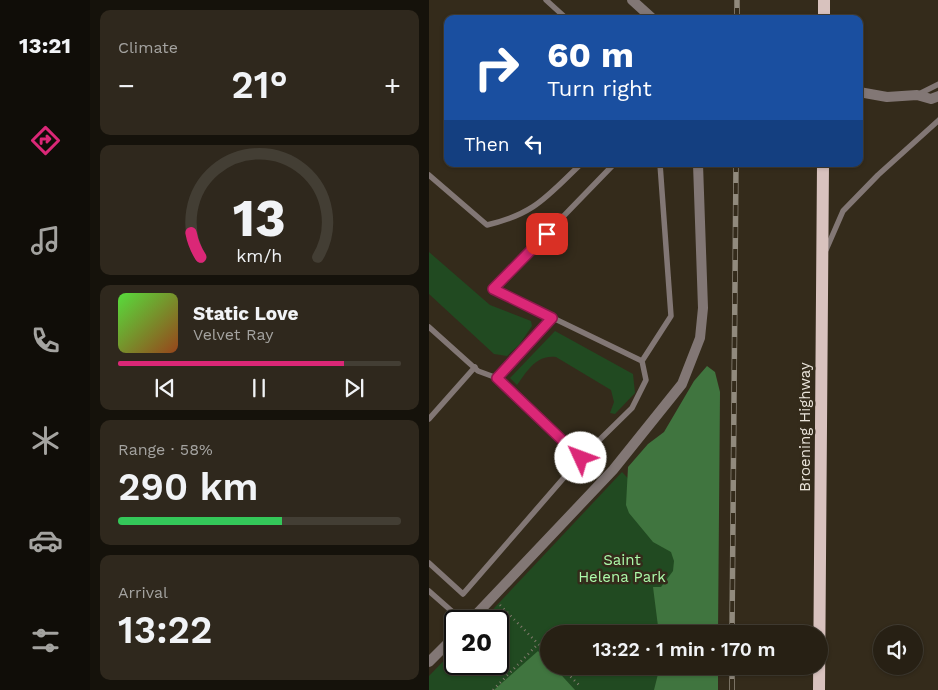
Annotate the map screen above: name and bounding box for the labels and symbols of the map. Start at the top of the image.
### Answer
pin [526,213,568,255]
street label: Broening Highway [796,362,814,492]
position arrow [554,431,606,483]
park label: Saint Helena Park [578,551,666,586]
speed limit sign: 20 [444,610,509,675]

